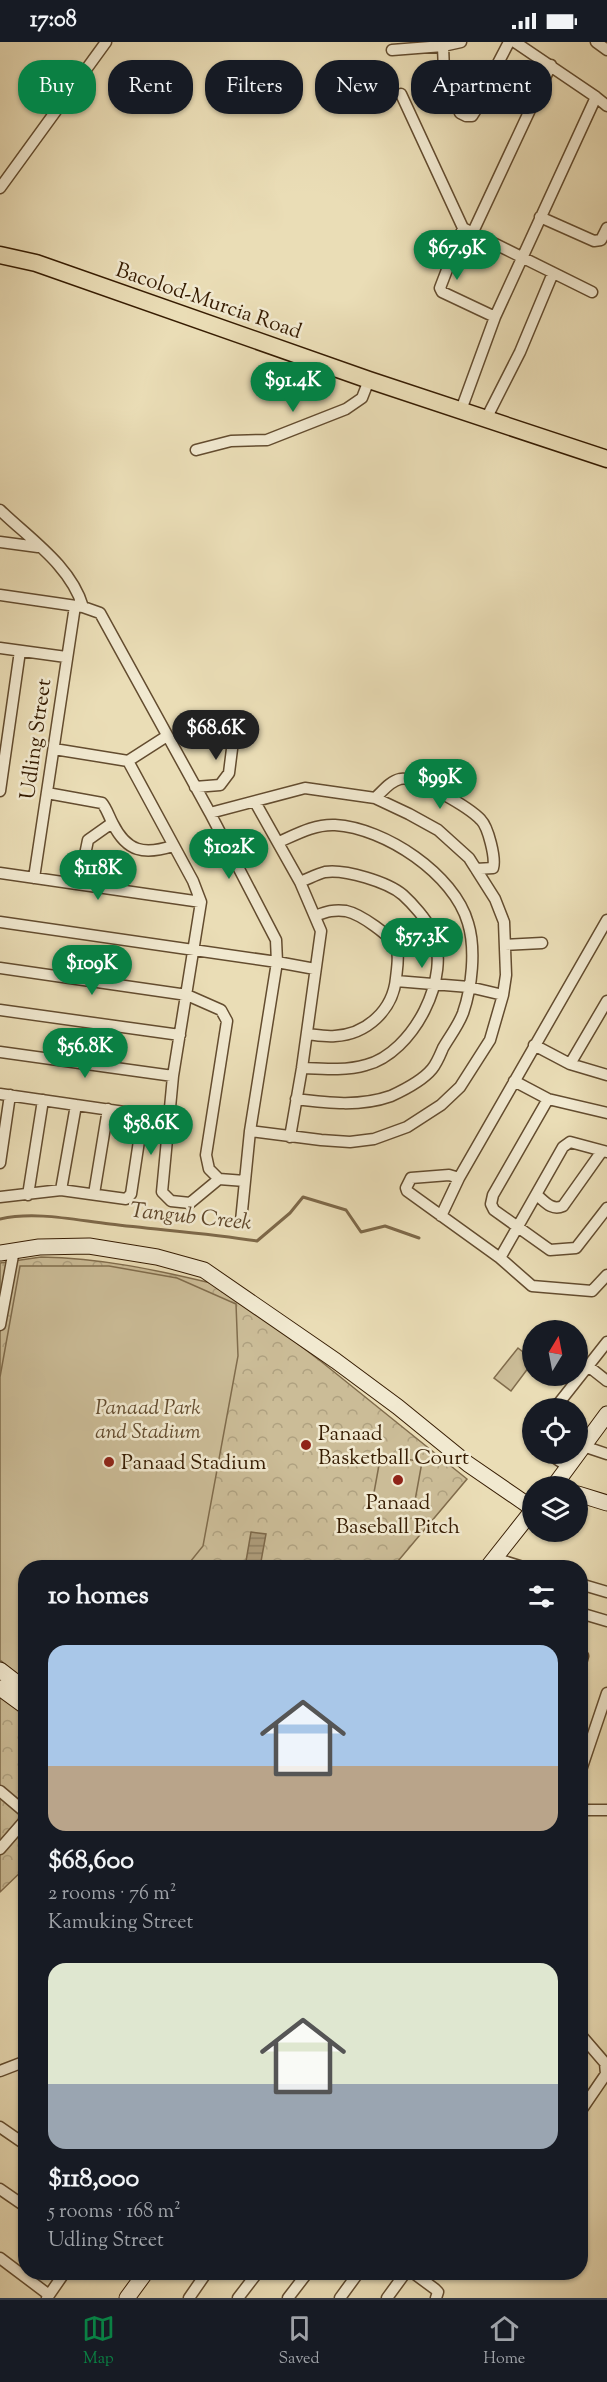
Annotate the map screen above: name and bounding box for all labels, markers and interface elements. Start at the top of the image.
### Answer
text: 17:08 [30,5,77,37]
chip: Buy [18,60,96,114]
chip: Rent [108,60,193,114]
chip: Filters [205,60,303,114]
chip: New [315,60,399,114]
chip: Apartment [411,60,552,114]
pin: $67.9K [408,230,506,281]
text: $67.9K [428,235,486,264]
street label: Bacolod-Murcia Road [111,256,305,348]
pin: $91.4K [244,362,342,413]
text: $91.4K [265,367,321,396]
street label: Udling Street [14,677,60,802]
pin: $68.6K [167,710,265,761]
text: $68.6K [186,715,246,744]
pin: $99K [404,759,476,810]
text: $99K [418,764,462,793]
pin: $102K [187,829,271,880]
text: $102K [203,834,255,863]
pin: $118K [56,850,140,901]
text: $118K [74,855,122,884]
pin: $57.3K [373,918,471,969]
text: $57.3K [395,923,449,952]
pin: $109K [50,945,134,996]
text: $109K [66,950,118,979]
pin: $56.8K [36,1028,134,1079]
text: $56.8K [57,1033,113,1062]
pin: $58.6K [102,1105,200,1156]
text: $58.6K [123,1110,179,1139]
water label: Tangub Creek [128,1196,253,1240]
north arrow [522,1320,588,1386]
map controls [522,1320,588,1542]
park label: Panaad Park and Stadium [95,1394,201,1448]
button: locate [522,1398,588,1464]
place label: Panaad Basketball Court [318,1420,469,1474]
marker: Panaad Basketball Court [299,1438,313,1452]
place label: Panaad Stadium [121,1449,266,1479]
marker: Panaad Stadium [102,1455,116,1469]
marker: Panaad Baseball Pitch [391,1473,405,1487]
button: layers [522,1476,588,1542]
place label: Panaad Baseball Pitch [336,1489,460,1543]
text: 10 homes [48,1578,149,1615]
icon: filters [525,1580,558,1613]
icon: home [249,1684,357,1792]
text: $68,600 [48,1843,134,1880]
text: 2 rooms · 76 m² [48,1880,176,1909]
text: Kamuking Street [48,1909,193,1938]
icon: home [249,2002,357,2110]
text: $118,000 [48,2161,139,2198]
text: 5 rooms · 168 m² [48,2198,181,2227]
text: Udling Street [48,2227,164,2256]
tab: Map [82,2312,115,2371]
tab: Saved [278,2312,320,2371]
tab: Home [483,2312,525,2371]

